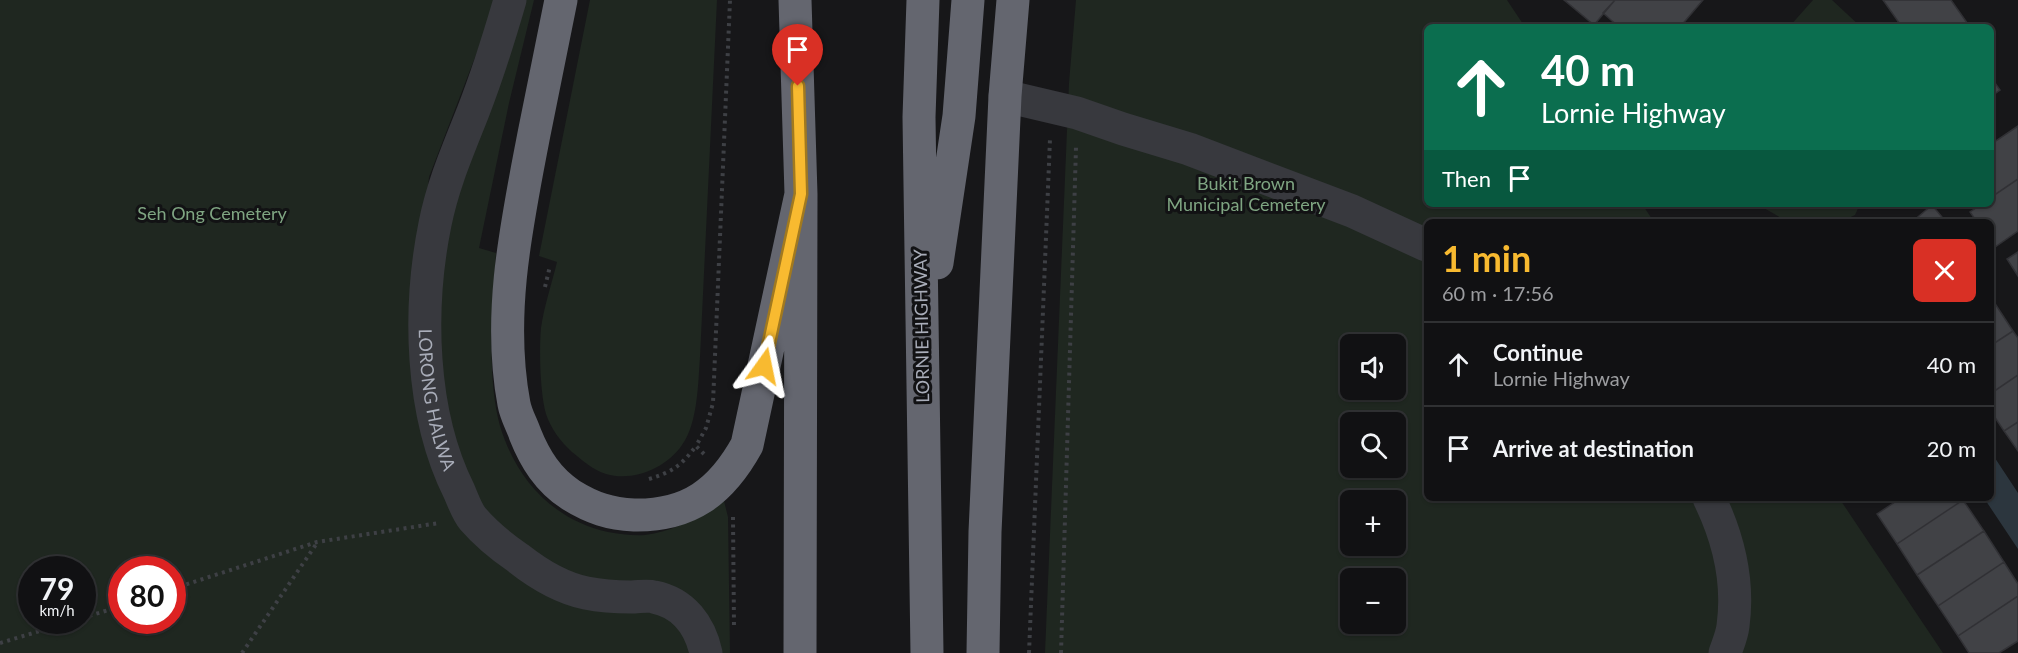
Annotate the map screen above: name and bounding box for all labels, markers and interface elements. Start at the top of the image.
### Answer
pin [772,24,823,86]
icon: arrive [781,33,814,66]
text: 40 m [1541,45,1635,95]
icon: ahead [1442,48,1520,126]
text: Lornie Highway [1541,96,1726,129]
icon: arrive [1503,162,1536,195]
text: Then [1442,165,1491,192]
park label: Bukit Brown Municipal Cemetery [1166,172,1326,215]
park label: Seh Ong Cemetery [137,202,287,224]
text: 1 min [1442,236,1531,280]
button: close [1913,239,1976,302]
street label: LORNIE HIGHWAY [909,248,933,403]
text: 60 m · 17:56 [1442,281,1554,305]
street label: LORONG HALWA [415,329,461,474]
position arrow [732,334,796,398]
map controls [1340,334,1406,634]
button: sound [1340,334,1406,400]
text: Continue [1493,339,1583,366]
icon: ahead [1442,348,1475,381]
text: 40 m [1927,351,1976,378]
text: Lornie Highway [1493,366,1630,390]
button: search [1340,412,1406,478]
icon: arrive [1442,432,1475,465]
text: Arrive at destination [1493,435,1694,462]
text: 20 m [1927,435,1976,462]
button: + [1340,490,1406,556]
speed limit sign: 80 [108,556,186,634]
button: − [1340,568,1406,634]
text: 79 [40,570,74,606]
text: km/h [39,601,75,619]

